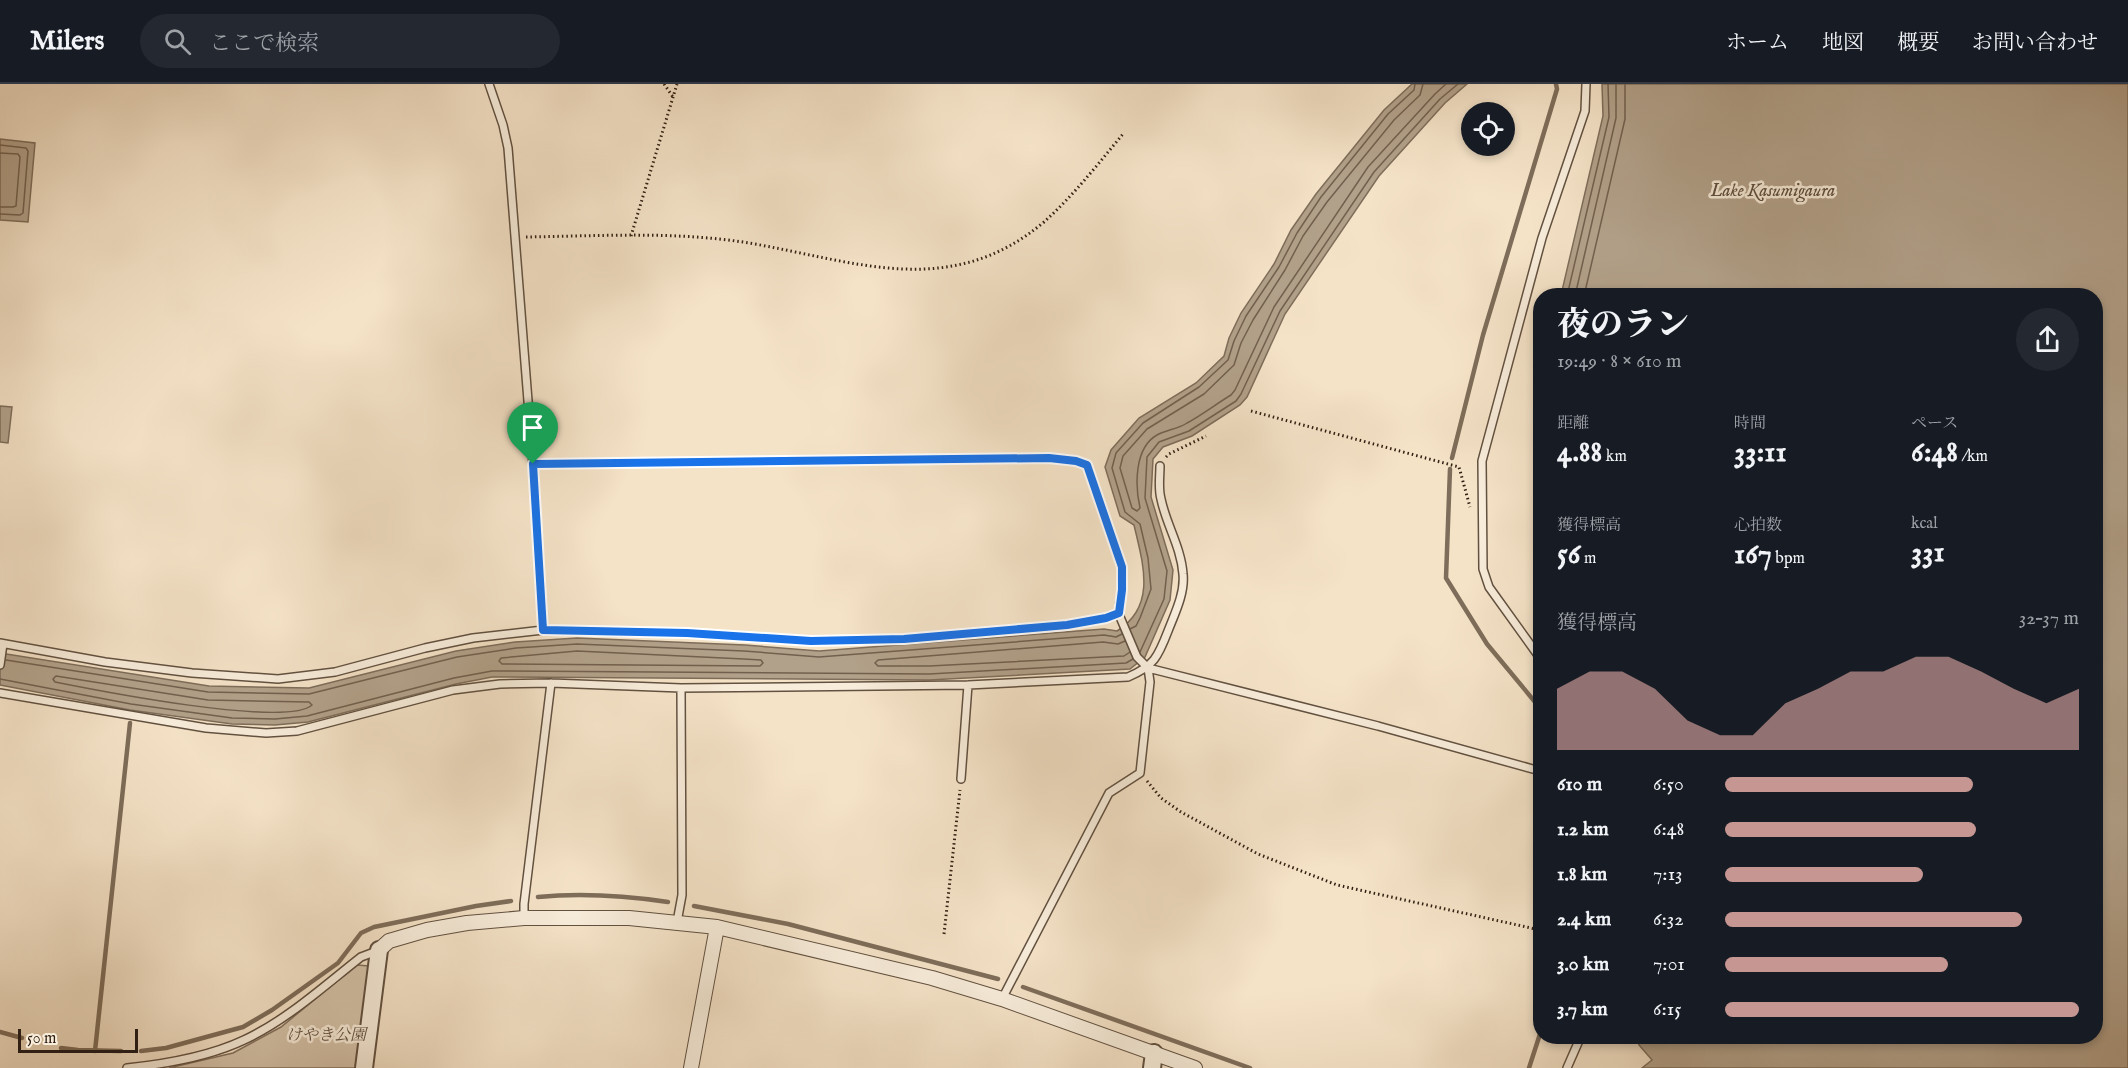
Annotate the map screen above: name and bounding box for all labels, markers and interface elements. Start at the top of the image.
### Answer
search box [140,14,560,68]
text: Milers [30,24,104,59]
icon: search [161,25,194,58]
text: ここで検索 [209,30,319,58]
text: ホーム [1726,30,1789,57]
text: 地図 [1822,30,1864,57]
text: 概要 [1897,30,1939,57]
text: お問い合わせ [1972,30,2098,57]
map controls [1461,102,1515,156]
button: locate [1461,102,1515,156]
water label: Lake Kasumigaura [1710,180,1835,203]
text: 夜のラン [1557,305,1689,347]
button: share [2016,308,2079,371]
text: 19:49 · 8 × 610 m [1557,349,1682,374]
pin [507,402,558,464]
icon: arrive [516,411,549,444]
text: 距離 [1557,414,1589,434]
text: 時間 [1734,414,1766,434]
text: ペース [1911,414,1958,434]
text: 4.88 [1557,434,1602,472]
text: 33:11 [1734,434,1787,472]
text: 6:48 [1911,434,1958,472]
text: km [1602,447,1627,467]
text: /km [1958,447,1988,467]
text: kcal [1911,514,1938,534]
text: 獲得標高 [1557,516,1621,536]
text: 心拍数 [1734,516,1782,536]
text: 331 [1911,534,1945,572]
text: 56 [1557,536,1580,574]
text: 167 [1734,536,1772,574]
text: m [1580,549,1596,569]
text: bpm [1772,549,1805,569]
text: 32–37 m [2019,606,2079,631]
text: 獲得標高 [1557,611,1637,636]
text: 610 m [1557,772,1602,797]
text: 6:50 [1653,772,1684,797]
text: 1.2 km [1557,817,1609,842]
text: 6:48 [1653,817,1684,842]
text: 1.8 km [1557,862,1607,887]
text: 7:13 [1653,862,1683,887]
text: 2.4 km [1557,907,1611,932]
text: 6:32 [1653,907,1684,932]
text: 3.0 km [1557,952,1609,977]
text: 7:01 [1653,952,1685,977]
text: 3.7 km [1557,997,1608,1022]
text: 6:15 [1653,997,1681,1022]
scale bar [18,1026,138,1054]
park label: けやき公園 [286,1026,369,1046]
text: 50 m [27,1029,56,1049]

